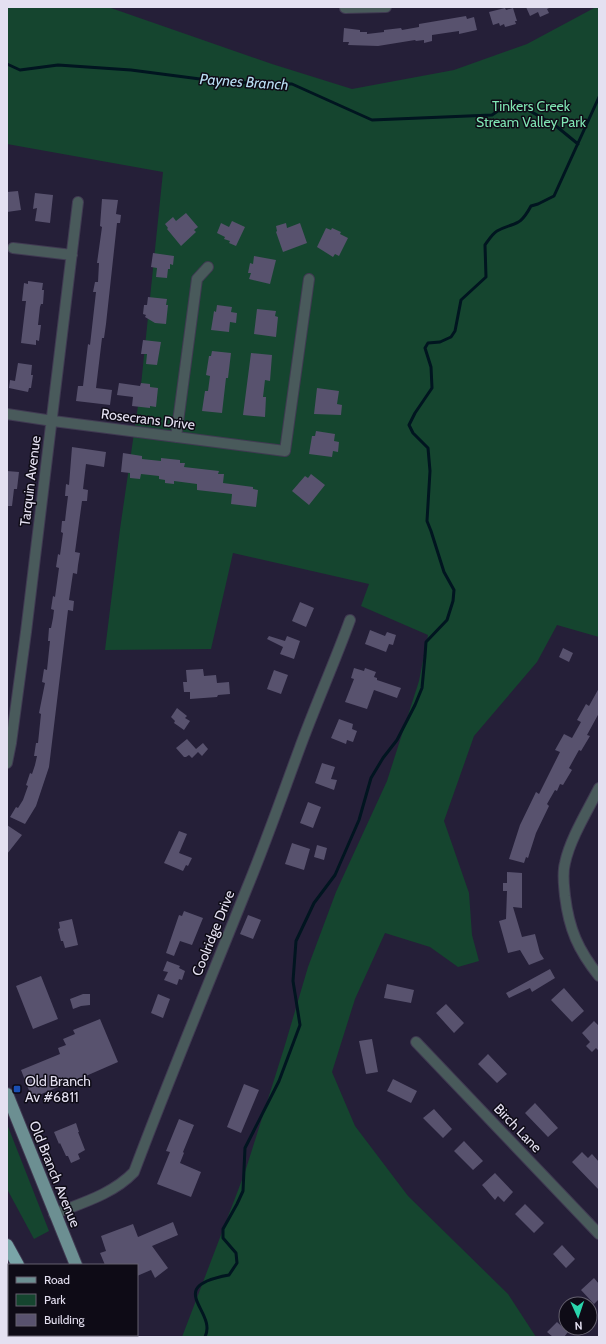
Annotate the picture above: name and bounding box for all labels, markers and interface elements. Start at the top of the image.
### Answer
water label: Paynes Branch [199,70,289,94]
park label: Tinkers Creek Stream Valley Park [476,97,587,131]
street label: Rosecrans Drive [100,404,196,434]
street label: Tarquin Avenue [16,435,44,527]
street label: Coolridge Drive [188,887,238,979]
place label: Old Branch Av #6811 [25,1072,91,1106]
marker: Old Branch Av #6811 [12,1084,22,1094]
street label: Birch Lane [490,1100,546,1156]
street label: Old Branch Avenue [25,1118,85,1230]
legend [8,1264,138,1336]
text: Road [44,1272,70,1287]
text: Park [44,1292,66,1307]
north arrow [558,1296,598,1336]
text: Building [44,1312,86,1327]
text: N [574,1319,583,1333]

